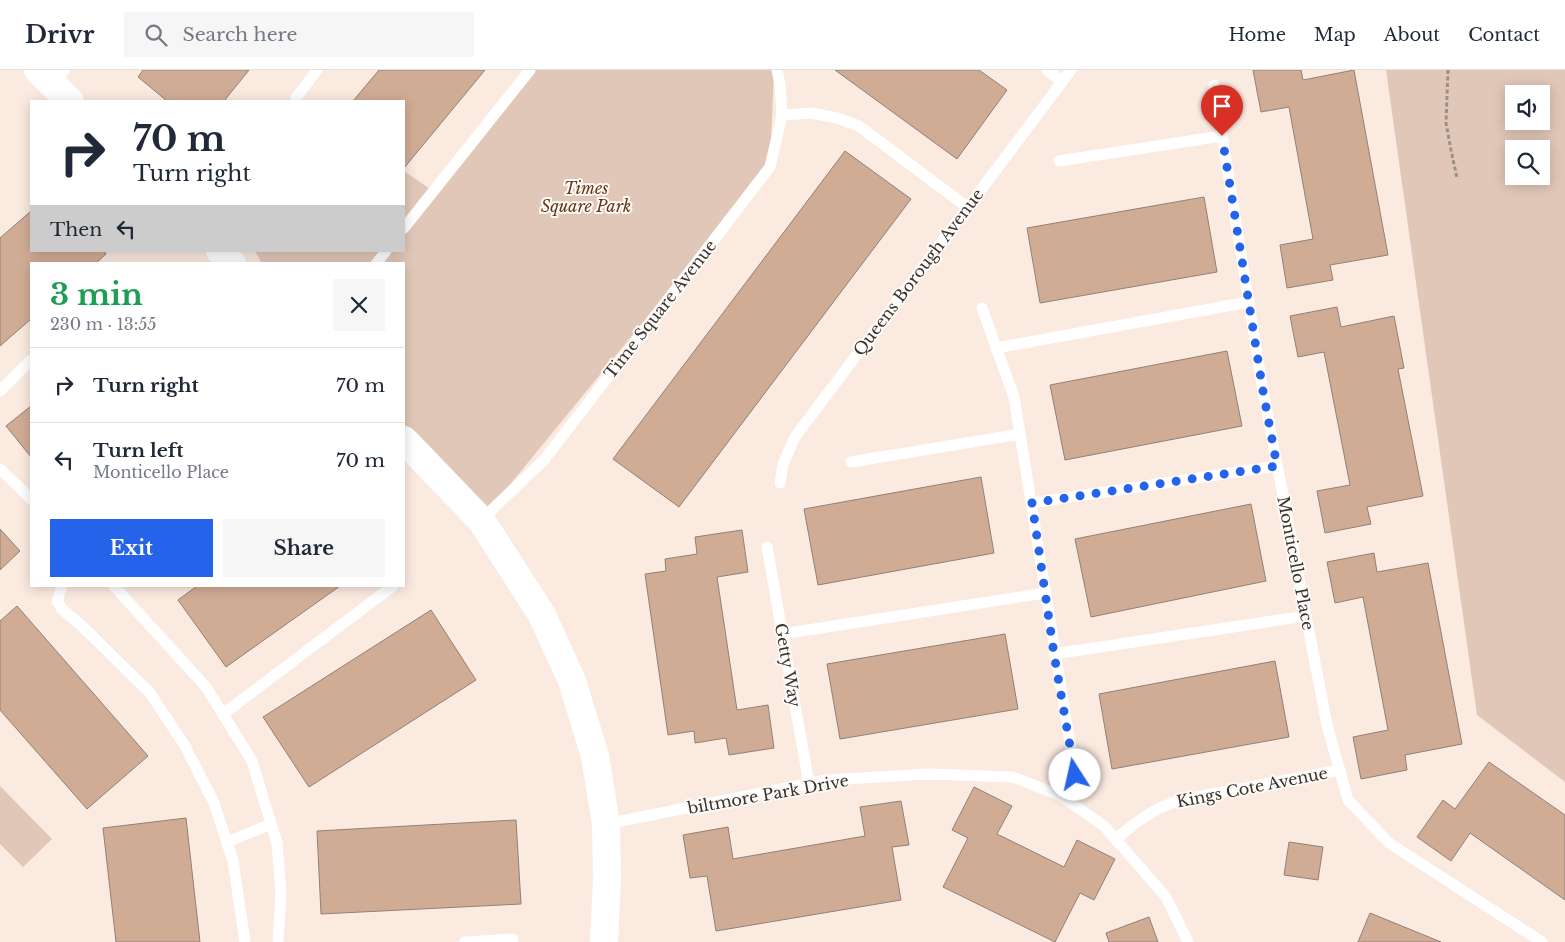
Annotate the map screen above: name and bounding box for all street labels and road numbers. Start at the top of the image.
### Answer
street label: Queens Borough Avenue [849,185,987,359]
street label: Time Square Avenue [600,236,720,382]
street label: Monticello Place [1273,494,1319,632]
street label: Getty Way [771,621,805,709]
street label: Kings Cote Avenue [1175,763,1329,811]
street label: biltmore Park Drive [685,770,850,818]

